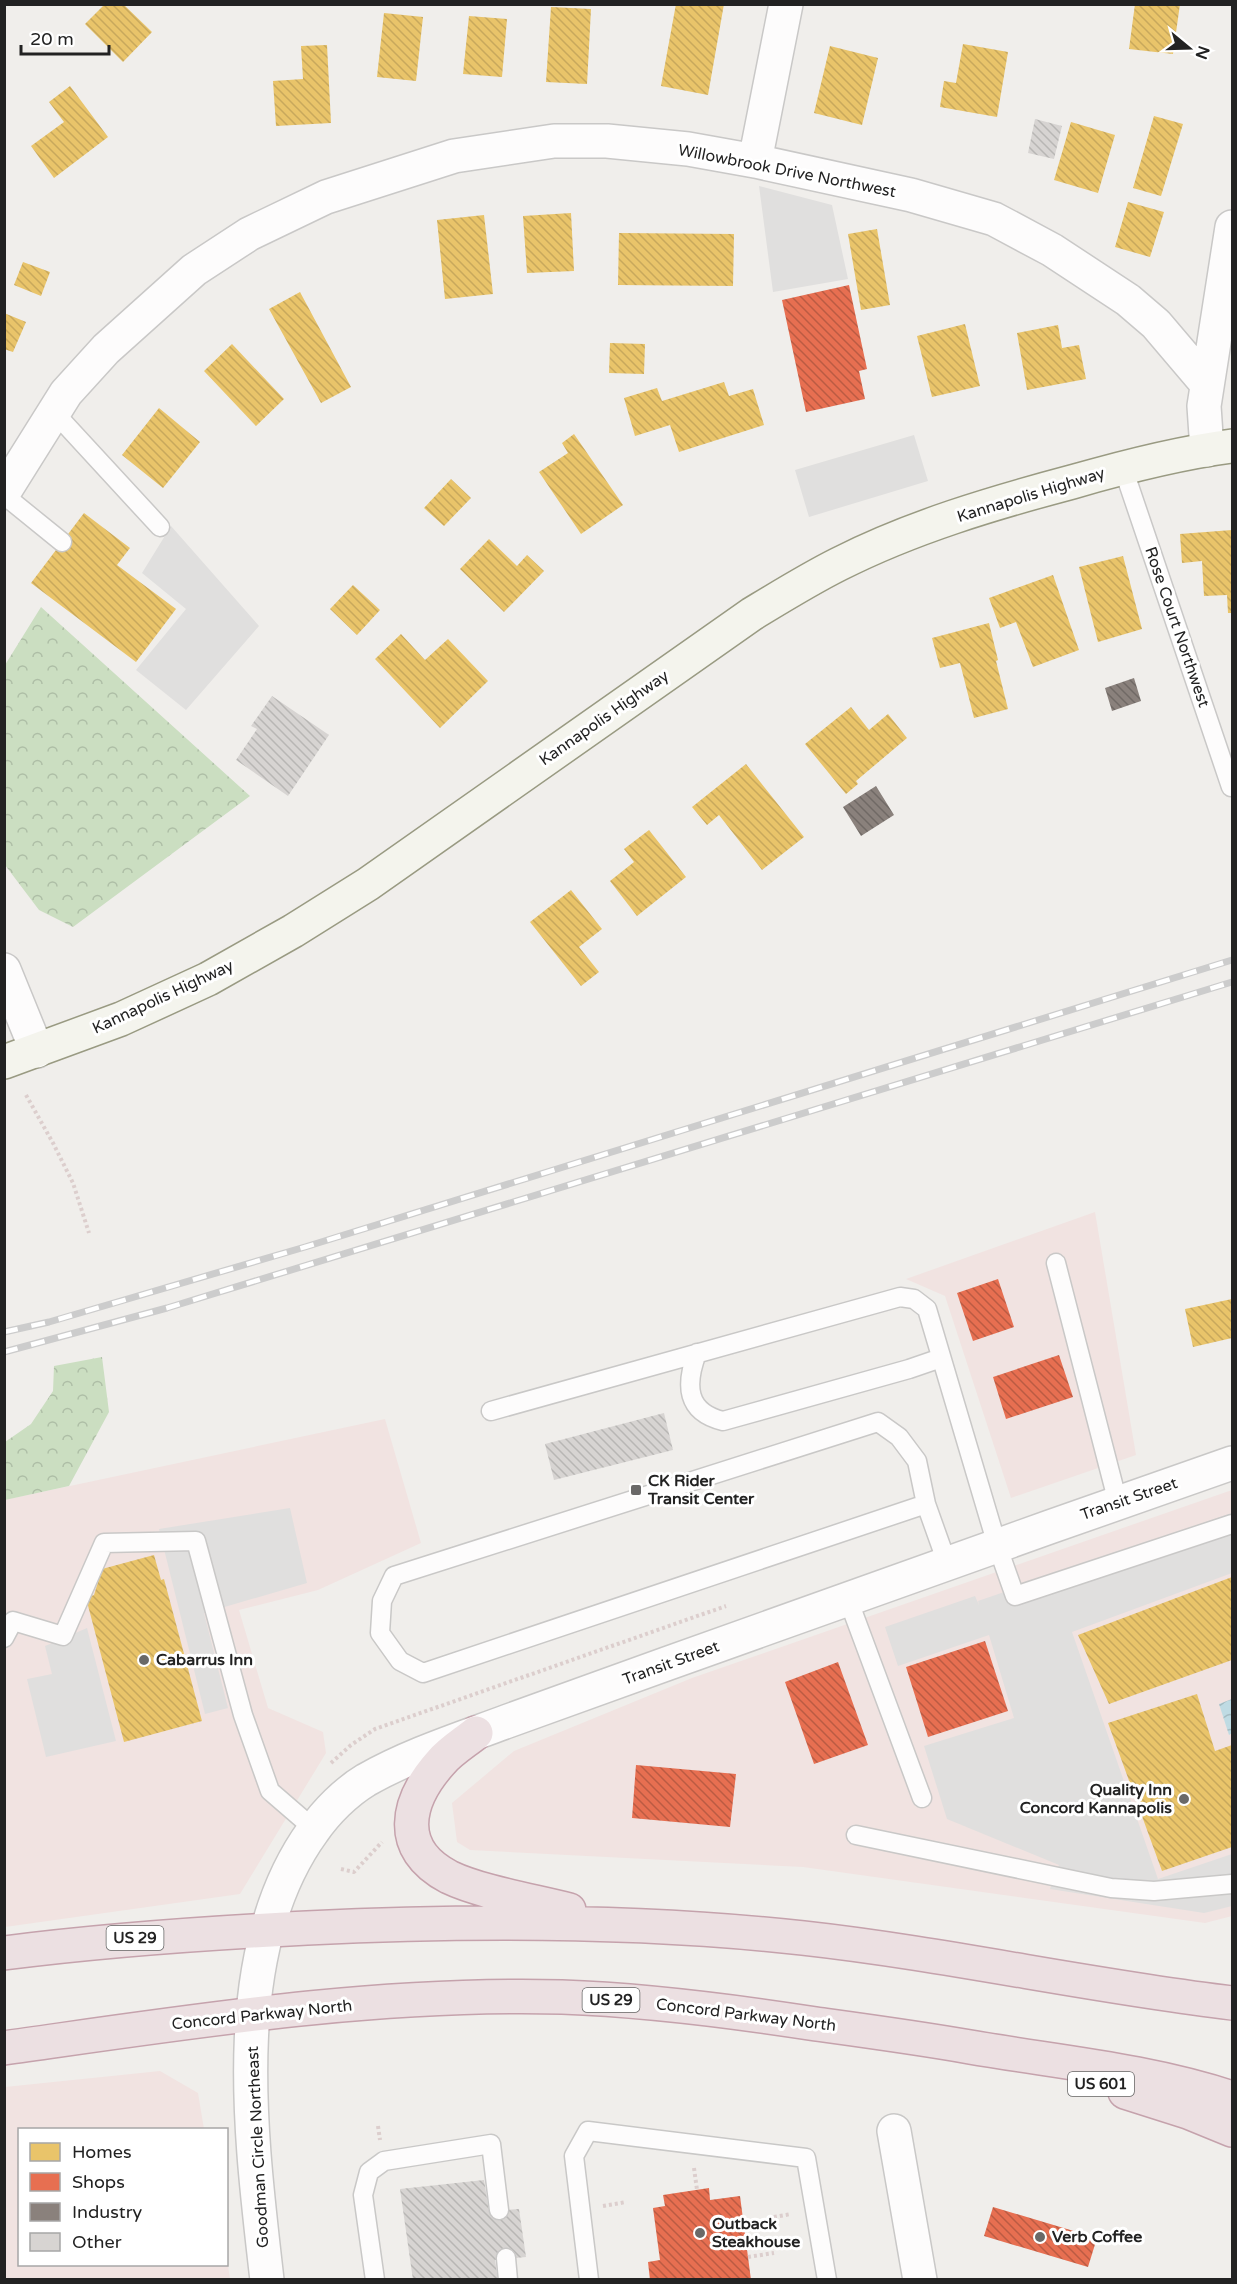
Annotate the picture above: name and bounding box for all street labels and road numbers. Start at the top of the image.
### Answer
street label: Willowbrook Drive Northwest [676,140,898,202]
street label: Kannapolis Highway [955,463,1108,527]
street label: Rose Court Northwest [1140,544,1214,710]
street label: Kannapolis Highway [535,666,673,770]
street label: Kannapolis Highway [89,955,237,1038]
street label: Transit Street [1078,1473,1180,1525]
street label: Transit Street [620,1636,722,1690]
road number: US 29 [106,1926,164,1950]
road number: US 29 [582,1988,640,2012]
street label: Concord Parkway North [655,1994,837,2036]
street label: Concord Parkway North [171,1996,353,2034]
street label: Goodman Circle Northeast [243,2046,273,2248]
road number: US 601 [1068,2072,1134,2096]

